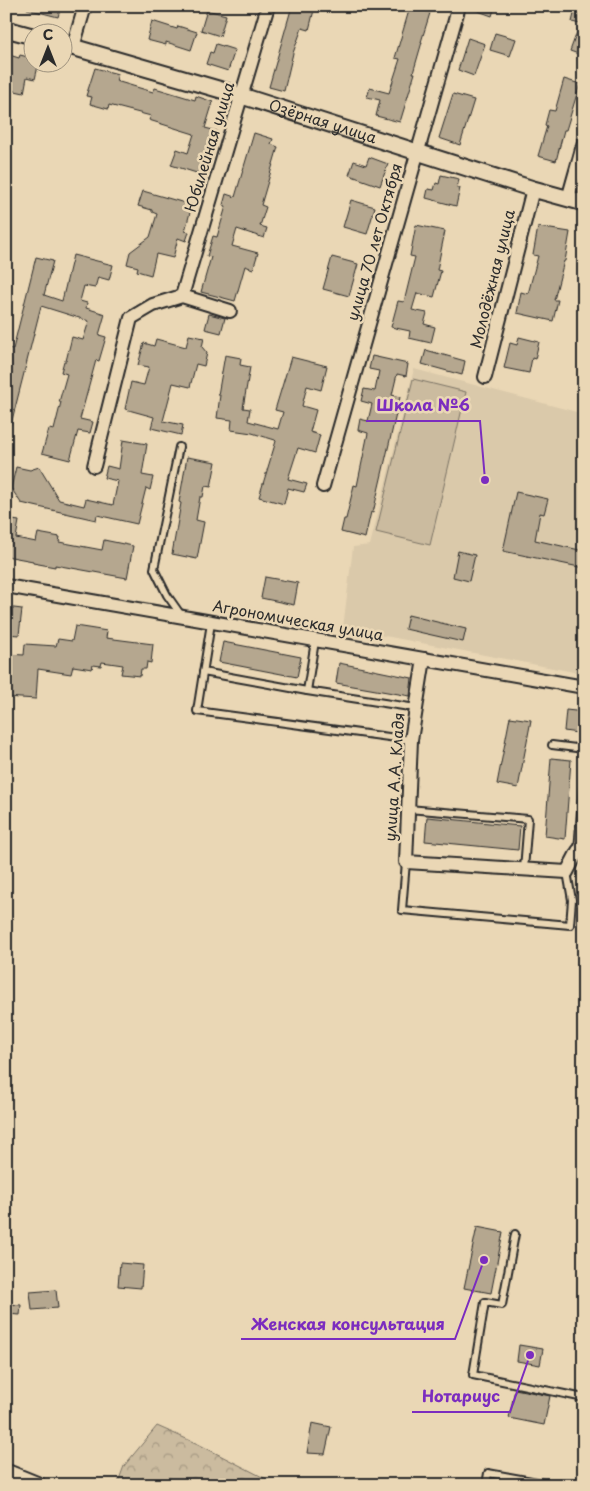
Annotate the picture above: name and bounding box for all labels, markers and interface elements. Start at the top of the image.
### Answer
north arrow [22,22,72,72]
text: С [43,24,53,45]
street label: Юбилейная улица [178,78,239,214]
street label: Озёрная улица [266,92,380,149]
street label: улица 70 лет Октября [340,160,407,323]
street label: Молодёжная улица [463,206,520,350]
callout: Школа №6 [366,390,480,421]
text: Школа №6 [376,392,470,416]
street label: Агрономическая улица [211,593,386,646]
street label: улица А.А. Кладя [378,712,409,842]
callout: Женская консультация [241,1308,455,1339]
text: Женская консультация [250,1311,445,1335]
callout: Нотариус [412,1381,510,1412]
text: Нотариус [422,1383,500,1407]

